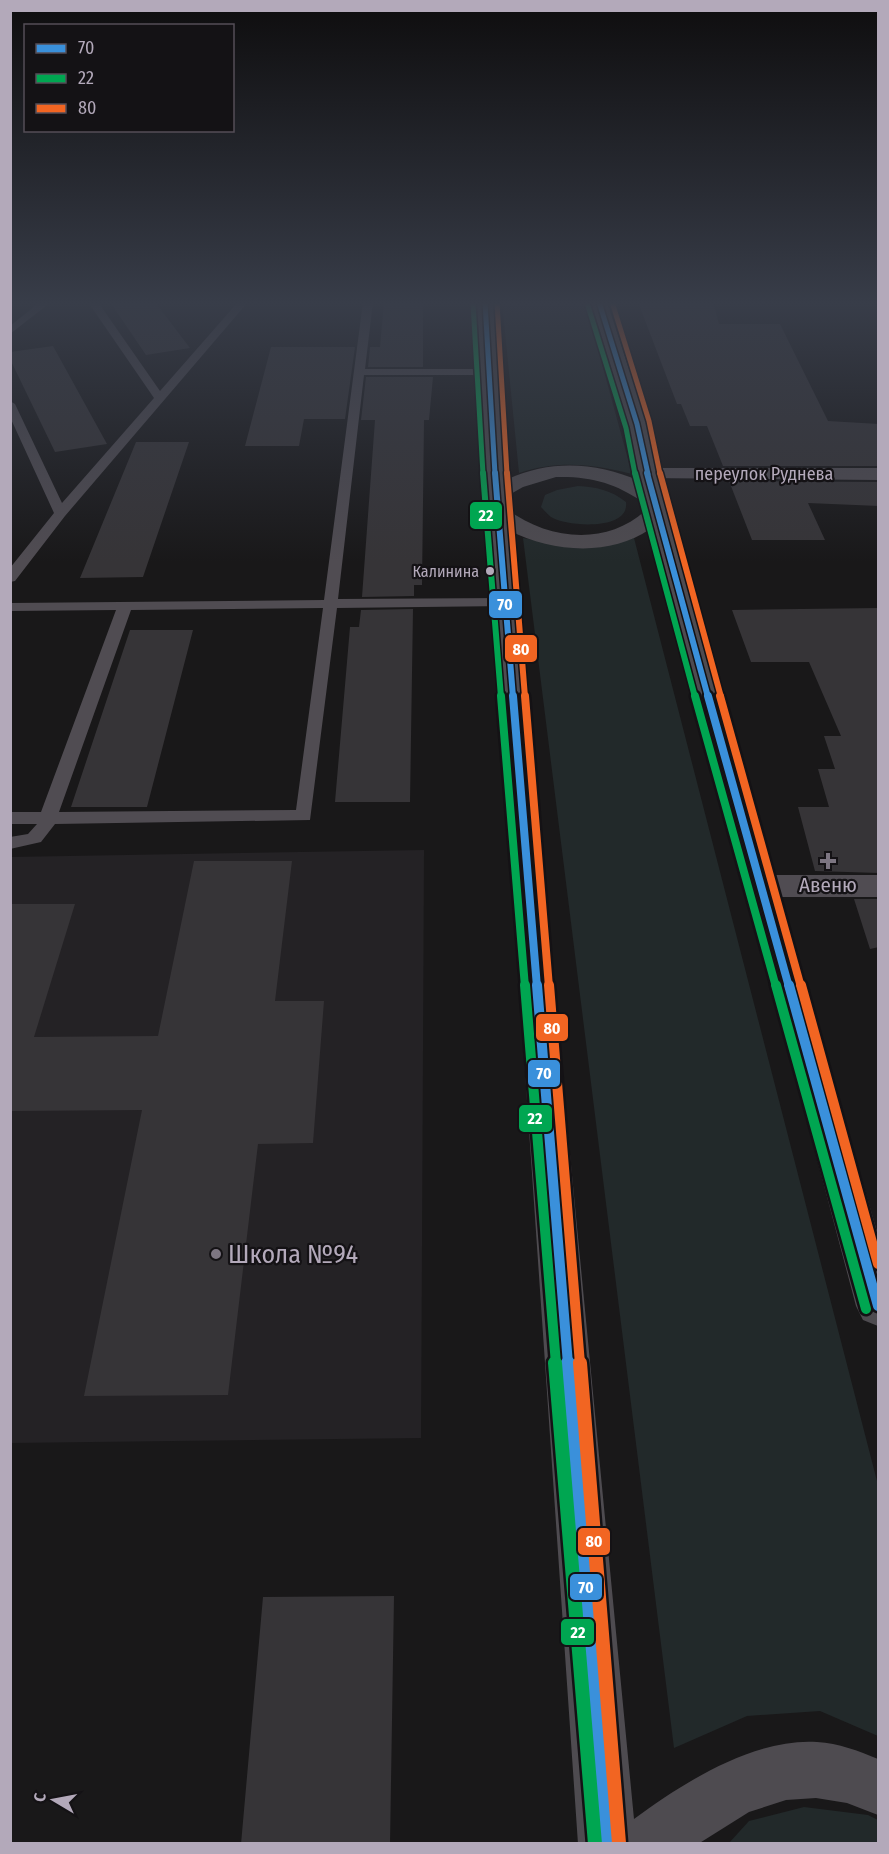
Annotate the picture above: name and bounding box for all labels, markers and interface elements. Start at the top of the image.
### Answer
legend [24,24,234,132]
text: 70 [78,37,94,59]
text: 22 [78,67,94,89]
text: 80 [78,97,96,119]
street label: переулок Руднева [695,463,833,485]
line badge: 22 [469,501,503,530]
text: 22 [478,506,494,525]
place label: Калинина [412,562,479,581]
marker: Калинина [484,565,496,577]
line badge: 70 [488,590,523,619]
text: 70 [497,595,513,614]
line badge: 80 [504,634,538,663]
text: 80 [512,640,530,659]
marker: Авеню [819,852,837,870]
place label: Авеню [799,872,857,898]
line badge: 80 [535,1013,569,1042]
text: 80 [543,1019,561,1038]
line badge: 70 [527,1059,561,1088]
text: 70 [536,1064,552,1083]
line badge: 22 [518,1104,553,1133]
text: 22 [527,1109,543,1128]
place label: Школа №94 [228,1239,358,1270]
marker: Школа №94 [209,1247,223,1261]
line badge: 80 [577,1527,611,1556]
text: 80 [585,1532,603,1551]
line badge: 70 [569,1573,603,1601]
text: 70 [578,1578,594,1597]
line badge: 22 [560,1618,595,1646]
text: 22 [570,1623,586,1642]
north arrow [24,1770,84,1830]
text: С [30,1791,50,1803]

